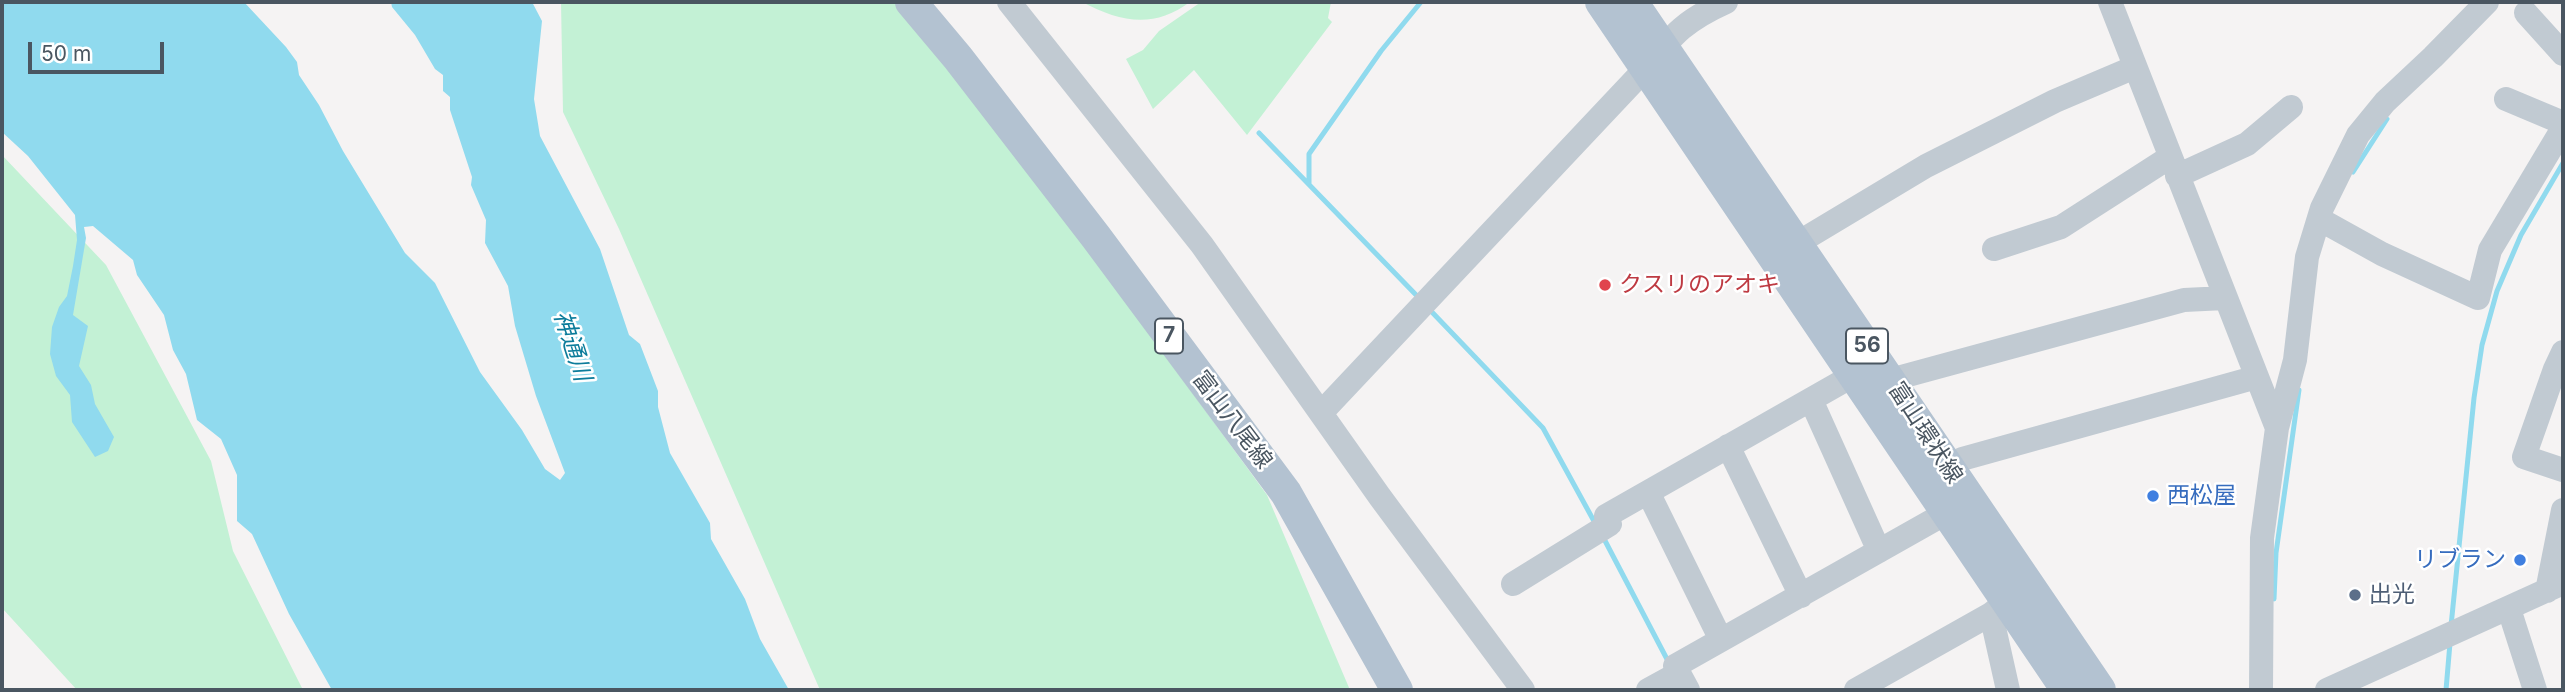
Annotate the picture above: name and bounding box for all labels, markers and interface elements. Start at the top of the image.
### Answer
scale bar [32,28,168,72]
text: 50 m [41,41,91,66]
place label: クスリのアオキ [1619,271,1780,299]
marker: クスリのアオキ [1597,277,1613,293]
water label: 神通川 [547,307,597,385]
road number: 7 [1155,318,1183,354]
road number: 56 [1846,328,1888,364]
street label: 富山八尾線 [1186,366,1278,474]
street label: 富山環状線 [1882,377,1968,489]
place label: 西松屋 [2167,482,2236,510]
marker: 西松屋 [2145,488,2161,504]
place label: リブラン [2414,546,2506,574]
marker: リブラン [2512,552,2528,568]
place label: 出光 [2369,581,2415,609]
marker: 出光 [2347,587,2363,603]

